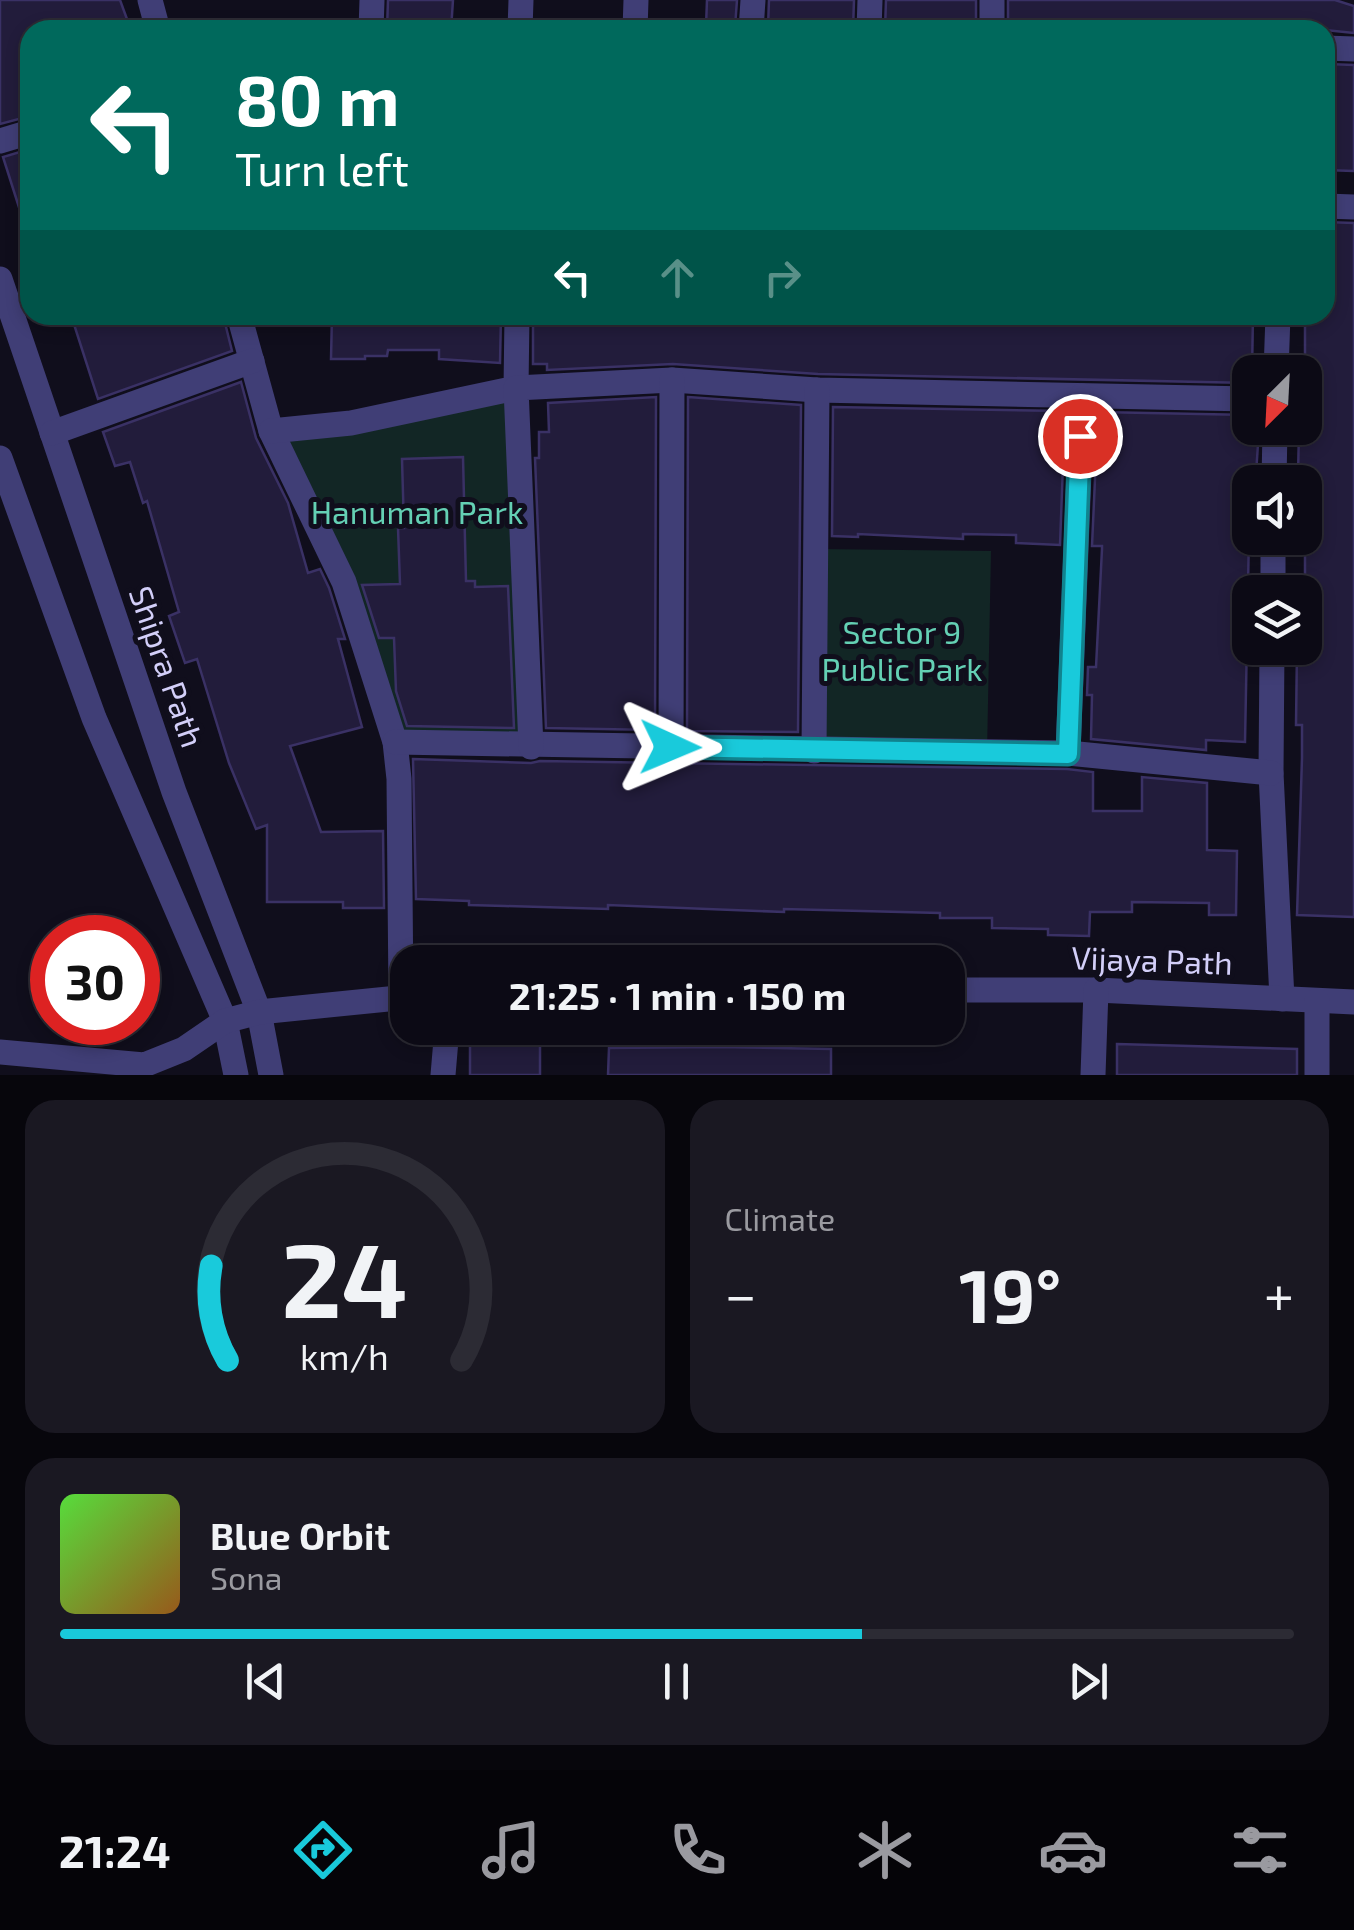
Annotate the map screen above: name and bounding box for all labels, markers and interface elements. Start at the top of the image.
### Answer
text: 80 m [235,56,400,140]
icon: left [70,60,200,190]
text: Turn left [235,141,409,195]
icon: left [545,250,600,305]
icon: ahead [650,250,705,305]
icon: right [755,250,810,305]
north arrow [1232,355,1322,445]
map controls [1232,355,1322,665]
pin [1038,394,1123,479]
icon: arrive [1053,409,1108,464]
button: sound [1232,465,1322,555]
park label: Hanuman Park [311,492,523,530]
button: layers [1232,575,1322,665]
street label: Shipra Path [123,581,213,752]
park label: Sector 9 Public Park [821,612,983,687]
position arrow [618,695,722,799]
speed limit sign: 30 [30,915,160,1045]
street label: Vijaya Path [1071,937,1233,982]
text: 21:25 · 1 min · 150 m [509,972,846,1018]
text: Climate [725,1199,835,1237]
text: 24 [281,1214,408,1339]
text: 19° [959,1248,1061,1338]
text: − [725,1260,757,1326]
text: + [1264,1260,1294,1326]
text: km/h [300,1334,389,1377]
text: Blue Orbit [210,1512,390,1558]
text: Sona [210,1558,282,1596]
icon: previous [238,1654,293,1709]
icon: pause [649,1654,704,1709]
icon: next [1061,1654,1116,1709]
icon: directions [288,1815,358,1885]
icon: music [476,1815,546,1885]
icon: phone [663,1815,733,1885]
icon: climate [850,1815,920,1885]
icon: car [1038,1815,1108,1885]
icon: filters [1225,1815,1295,1885]
text: 21:24 [59,1823,171,1877]

